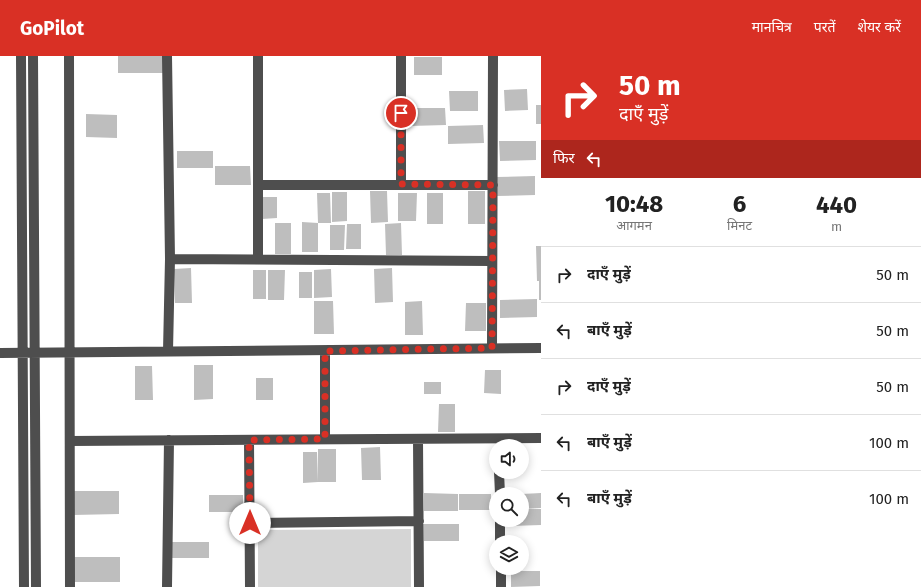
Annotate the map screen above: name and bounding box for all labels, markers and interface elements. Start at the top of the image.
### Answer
text: GoPilot [20,17,84,40]
text: मानचित्र [752,19,792,36]
text: परतें [814,19,835,36]
text: शेयर करें [857,19,901,36]
text: 50 m [619,69,681,102]
icon: right [553,72,605,124]
pin [384,96,418,130]
icon: arrive [390,102,412,124]
text: दाएँ मुड़ें [619,103,668,125]
icon: left [583,148,605,170]
text: फिर [553,149,575,167]
text: 10:48 [605,190,663,218]
text: 6 [733,190,746,218]
text: 440 [816,191,857,219]
text: आगमन [616,218,652,233]
text: मिनट [727,218,752,233]
text: m [831,219,842,234]
icon: right [553,264,575,286]
text: दाएँ मुड़ें [587,265,631,283]
text: 50 m [876,266,909,284]
icon: left [553,320,575,342]
text: बाएँ मुड़ें [587,321,632,339]
text: 50 m [876,322,909,340]
icon: right [553,376,575,398]
text: दाएँ मुड़ें [587,377,631,395]
text: 50 m [876,378,909,396]
icon: left [553,432,575,454]
text: बाएँ मुड़ें [587,433,632,451]
text: 100 m [869,434,909,452]
map controls [489,439,529,575]
button: sound [489,439,529,479]
button: search [489,487,529,527]
icon: left [553,488,575,510]
text: बाएँ मुड़ें [587,489,632,507]
text: 100 m [869,490,909,508]
position arrow [229,502,271,544]
button: layers [489,535,529,575]

